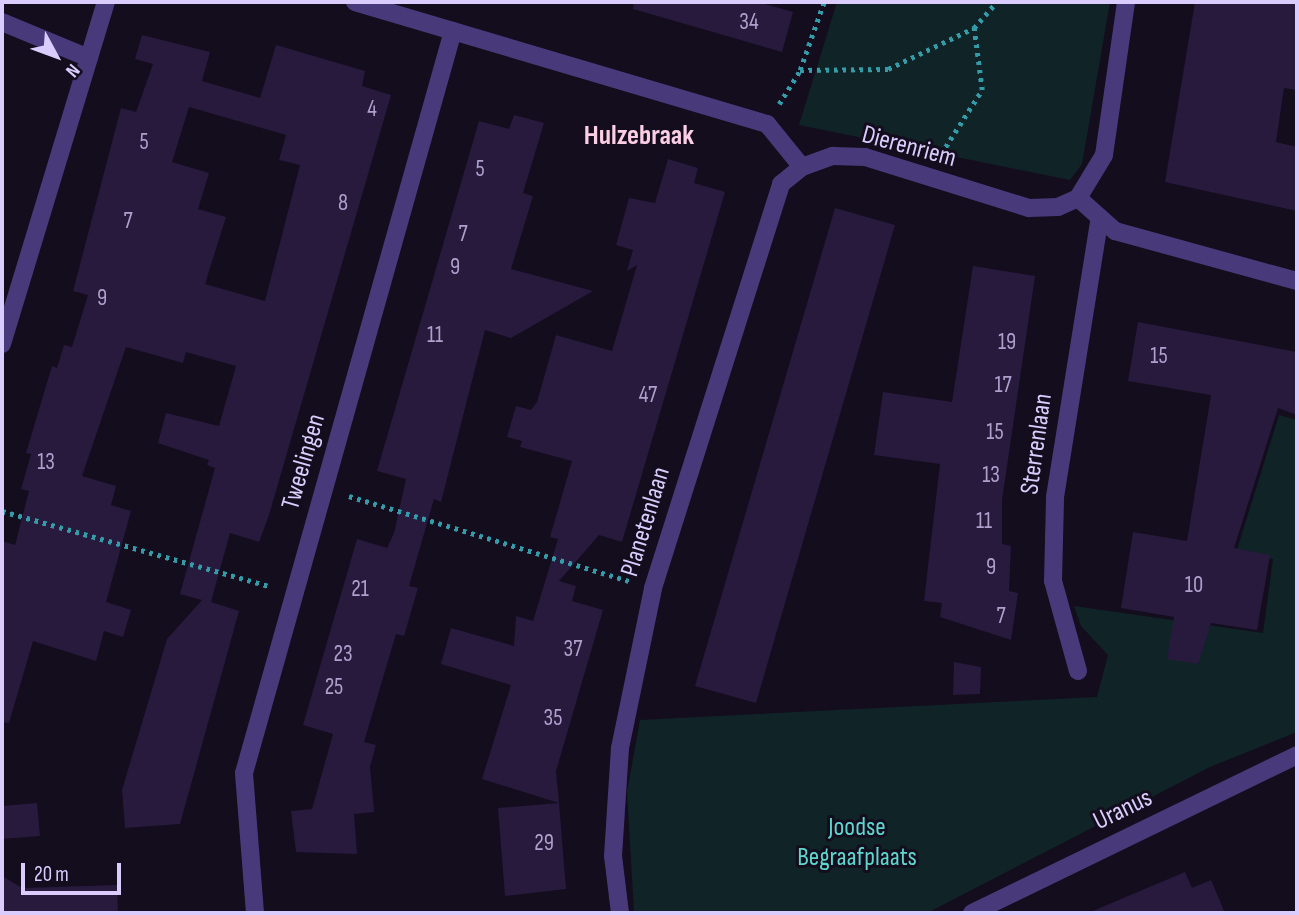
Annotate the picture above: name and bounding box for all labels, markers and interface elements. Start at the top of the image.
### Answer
house number: 34 [739,8,759,36]
north arrow [21,21,91,91]
text: N [60,59,84,81]
house number: 4 [367,95,377,123]
district label: Hulzebraak [584,119,694,153]
street label: Dierenriem [859,119,959,175]
house number: 5 [139,128,149,156]
house number: 5 [475,155,485,183]
house number: 8 [338,189,348,217]
house number: 7 [123,207,133,235]
house number: 7 [458,220,468,248]
house number: 9 [450,253,460,281]
house number: 9 [97,284,107,312]
house number: 11 [427,321,443,349]
house number: 19 [998,328,1016,356]
house number: 15 [1150,342,1168,370]
house number: 17 [994,371,1012,399]
house number: 47 [639,381,657,409]
street label: Sterrenlaan [1014,392,1060,496]
street label: Tweelingen [276,411,332,513]
house number: 15 [986,418,1004,446]
house number: 13 [37,448,55,476]
house number: 13 [982,461,1000,489]
street label: Planetenlaan [615,464,677,580]
house number: 11 [976,507,992,535]
house number: 9 [986,553,996,581]
house number: 10 [1185,571,1203,599]
house number: 21 [351,575,369,603]
house number: 7 [996,602,1006,630]
house number: 37 [564,635,582,663]
house number: 23 [333,640,353,668]
house number: 25 [325,673,343,701]
house number: 35 [544,704,562,732]
street label: Uranus [1089,783,1157,837]
park label: Joodse Begraafplaats [797,812,917,874]
house number: 29 [534,829,554,857]
scale bar [24,848,124,892]
text: 20 m [34,862,69,887]

